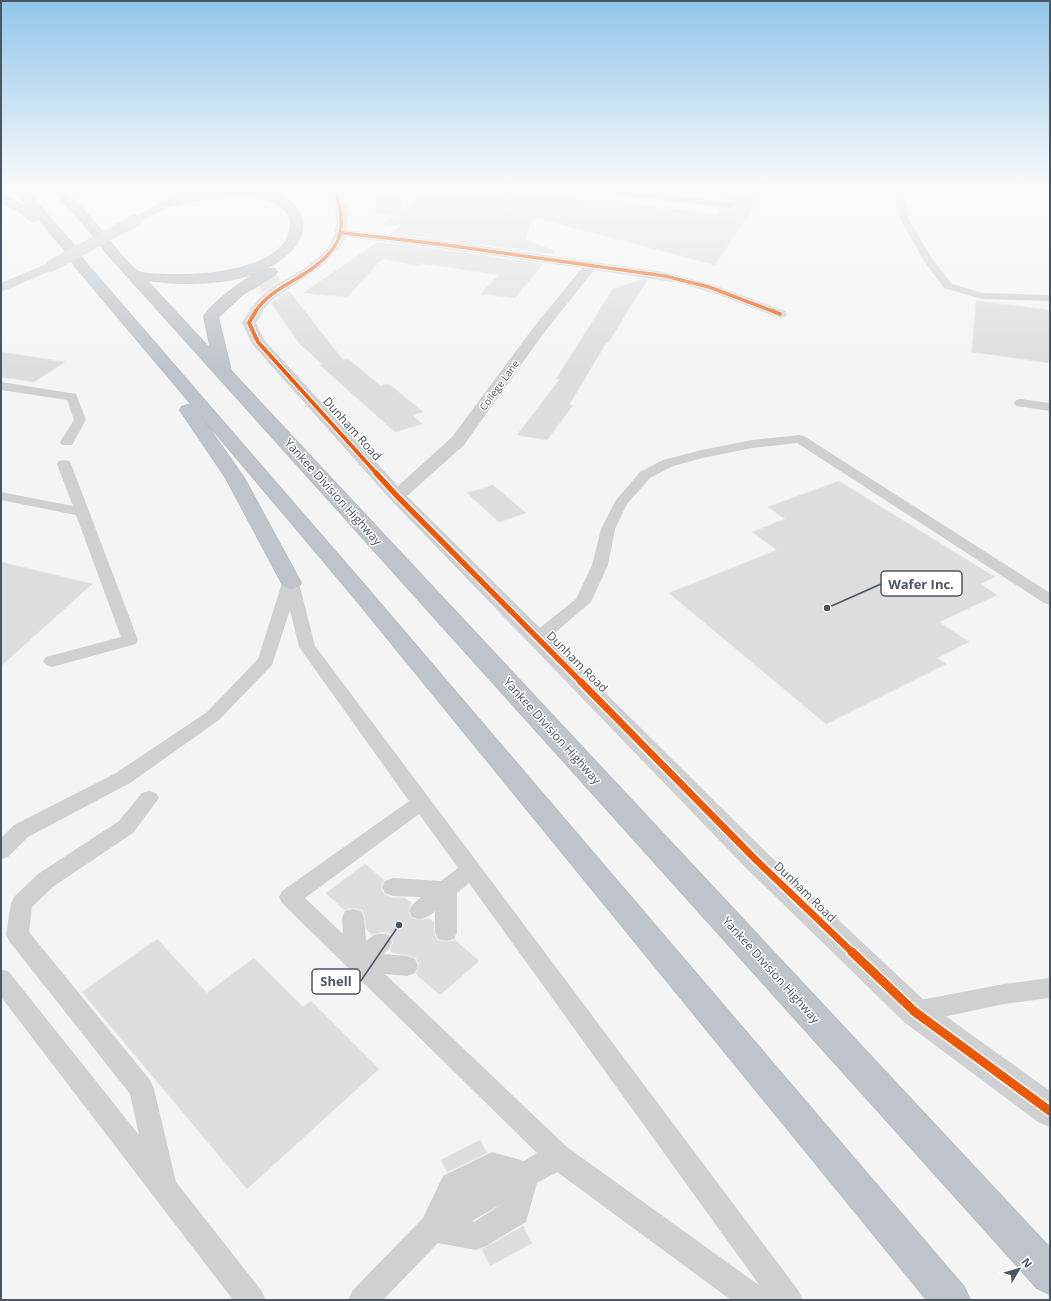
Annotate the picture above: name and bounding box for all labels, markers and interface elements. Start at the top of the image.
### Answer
street label: College Lane [476,357,522,413]
street label: Dunham Road [319,393,386,464]
street label: Yankee Division Highway [281,434,387,550]
callout: Wafer Inc. [881,571,962,596]
text: Wafer Inc. [888,575,954,593]
street label: Dunham Road [543,627,612,696]
street label: Yankee Division Highway [500,673,606,789]
street label: Dunham Road [771,858,840,926]
street label: Yankee Division Highway [719,912,825,1028]
callout: Shell [312,969,360,994]
text: Shell [320,972,352,990]
north arrow [999,1249,1039,1289]
text: N [1019,1254,1036,1271]

